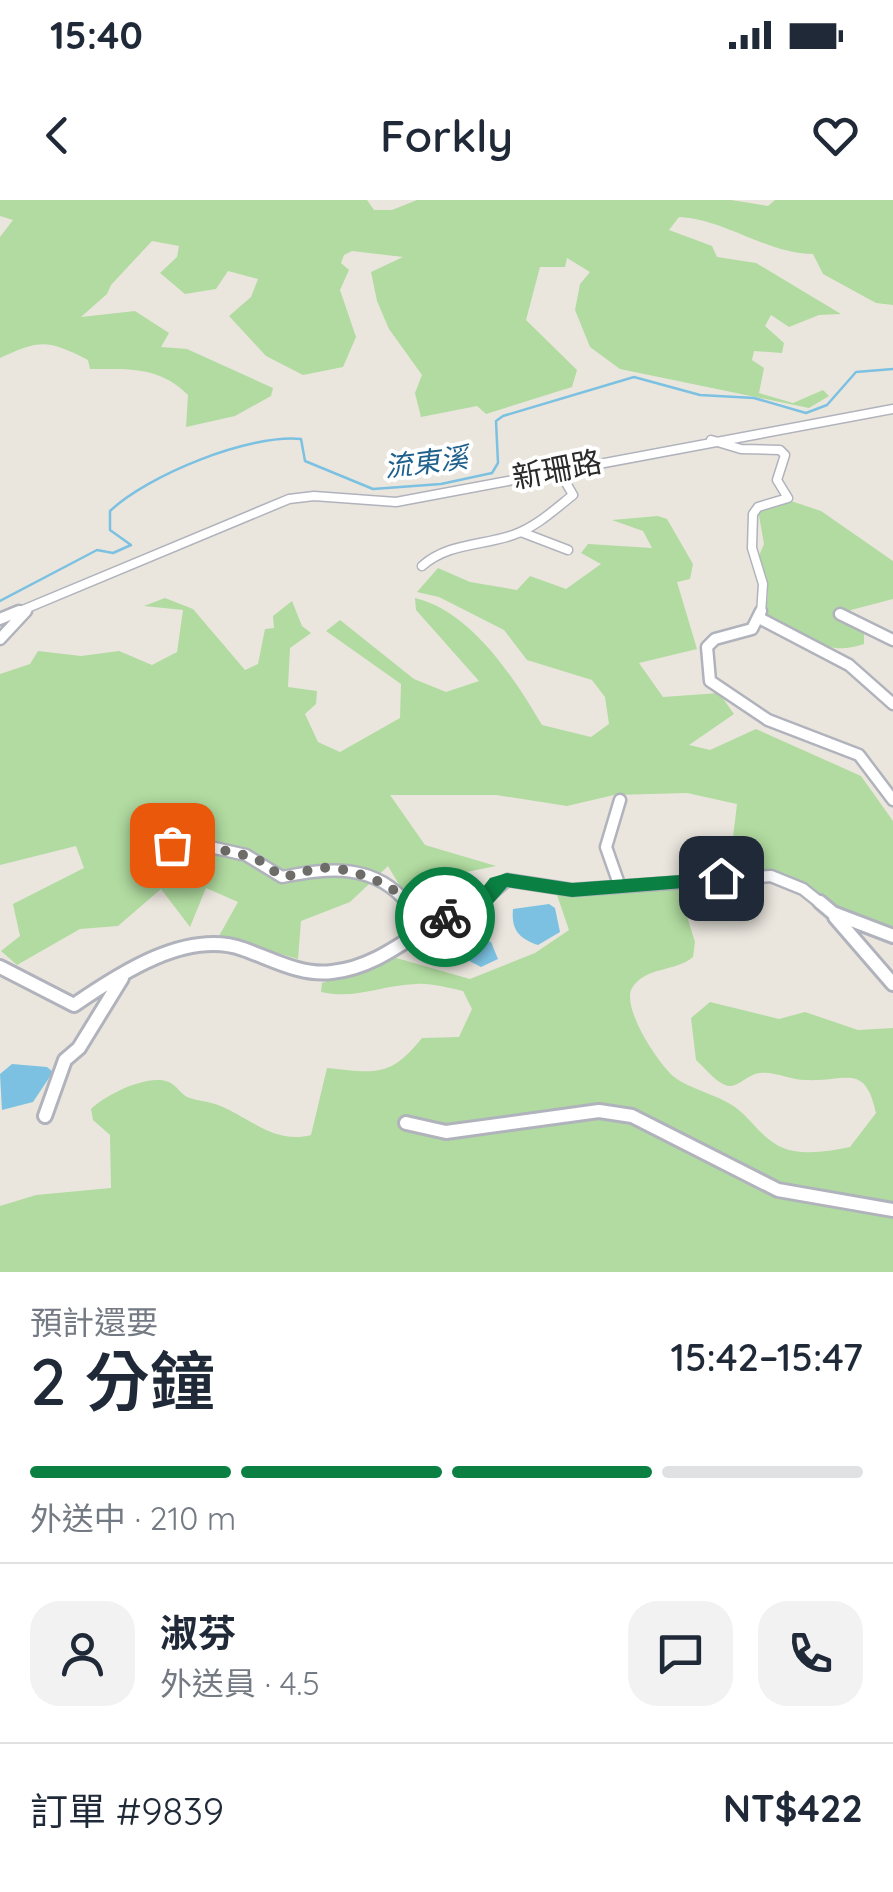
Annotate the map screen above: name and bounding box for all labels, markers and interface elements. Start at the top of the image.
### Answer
text: 15:40 [50,11,143,59]
text: Forkly [380,107,513,163]
icon: back [30,108,85,163]
icon: heart [808,108,863,163]
water label: 流東溪 [382,439,474,484]
street label: 新珊路 [509,442,605,496]
pin [130,803,215,888]
icon: bag [145,818,200,873]
pin [679,836,764,921]
icon: home [694,851,749,906]
courier [395,867,495,967]
icon: bike [418,890,473,945]
text: 預計還要 [30,1302,158,1342]
text: 15:42–15:47 [671,1333,863,1381]
text: 2 分鐘 [30,1340,215,1421]
text: 外送中 · 210 m [30,1498,236,1538]
button: person [30,1601,135,1706]
button: chat [628,1601,733,1706]
button: phone [758,1601,863,1706]
text: 淑芬 [160,1609,236,1657]
text: 外送員 · 4.5 [160,1663,320,1703]
text: NT$422 [723,1784,863,1832]
text: 訂單 #9839 [30,1787,224,1835]

